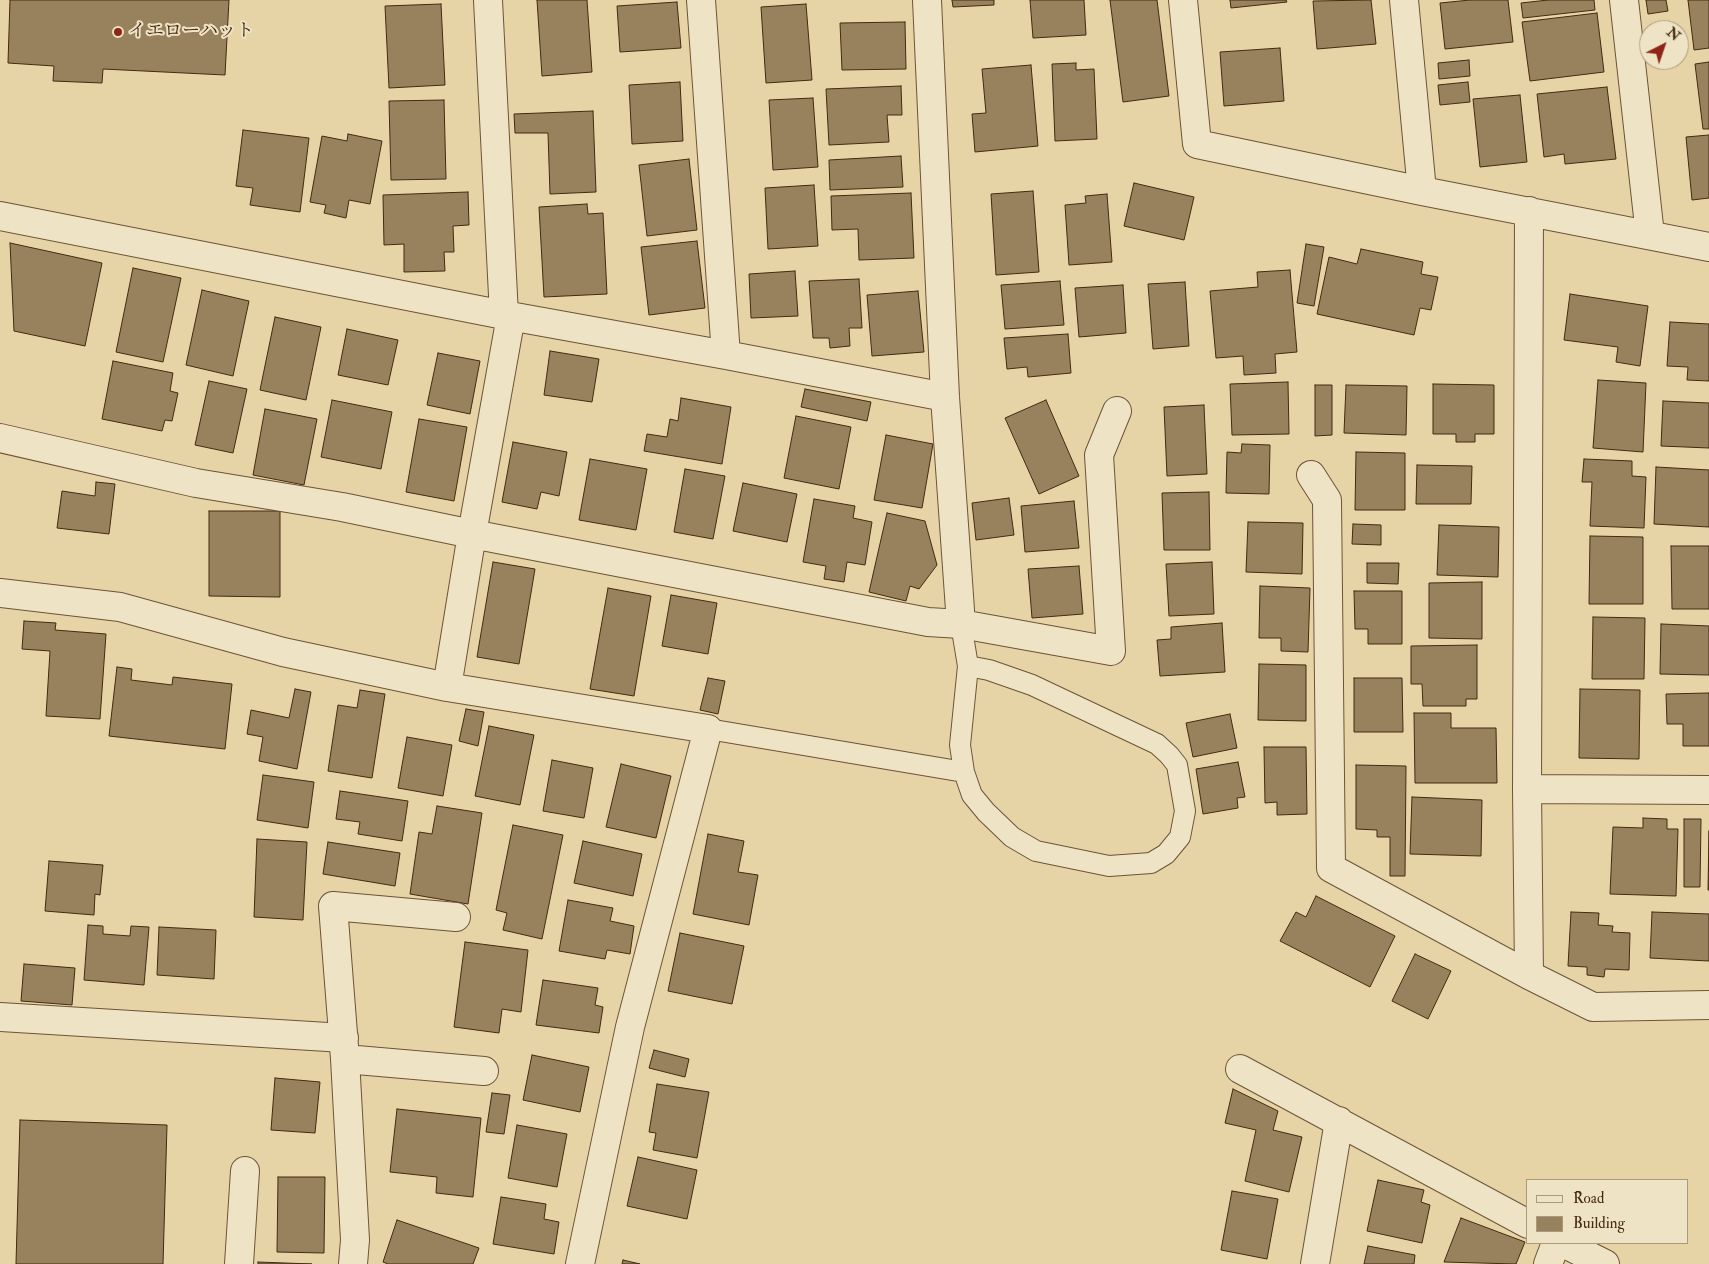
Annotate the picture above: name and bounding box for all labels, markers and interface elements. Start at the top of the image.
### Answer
north arrow [1639,20,1689,70]
place label: イエローハット [128,21,254,43]
text: N [1663,24,1684,45]
marker: イエローハット [112,26,124,38]
legend [1526,1179,1689,1244]
text: Road [1573,1189,1604,1208]
text: Building [1573,1214,1625,1233]

